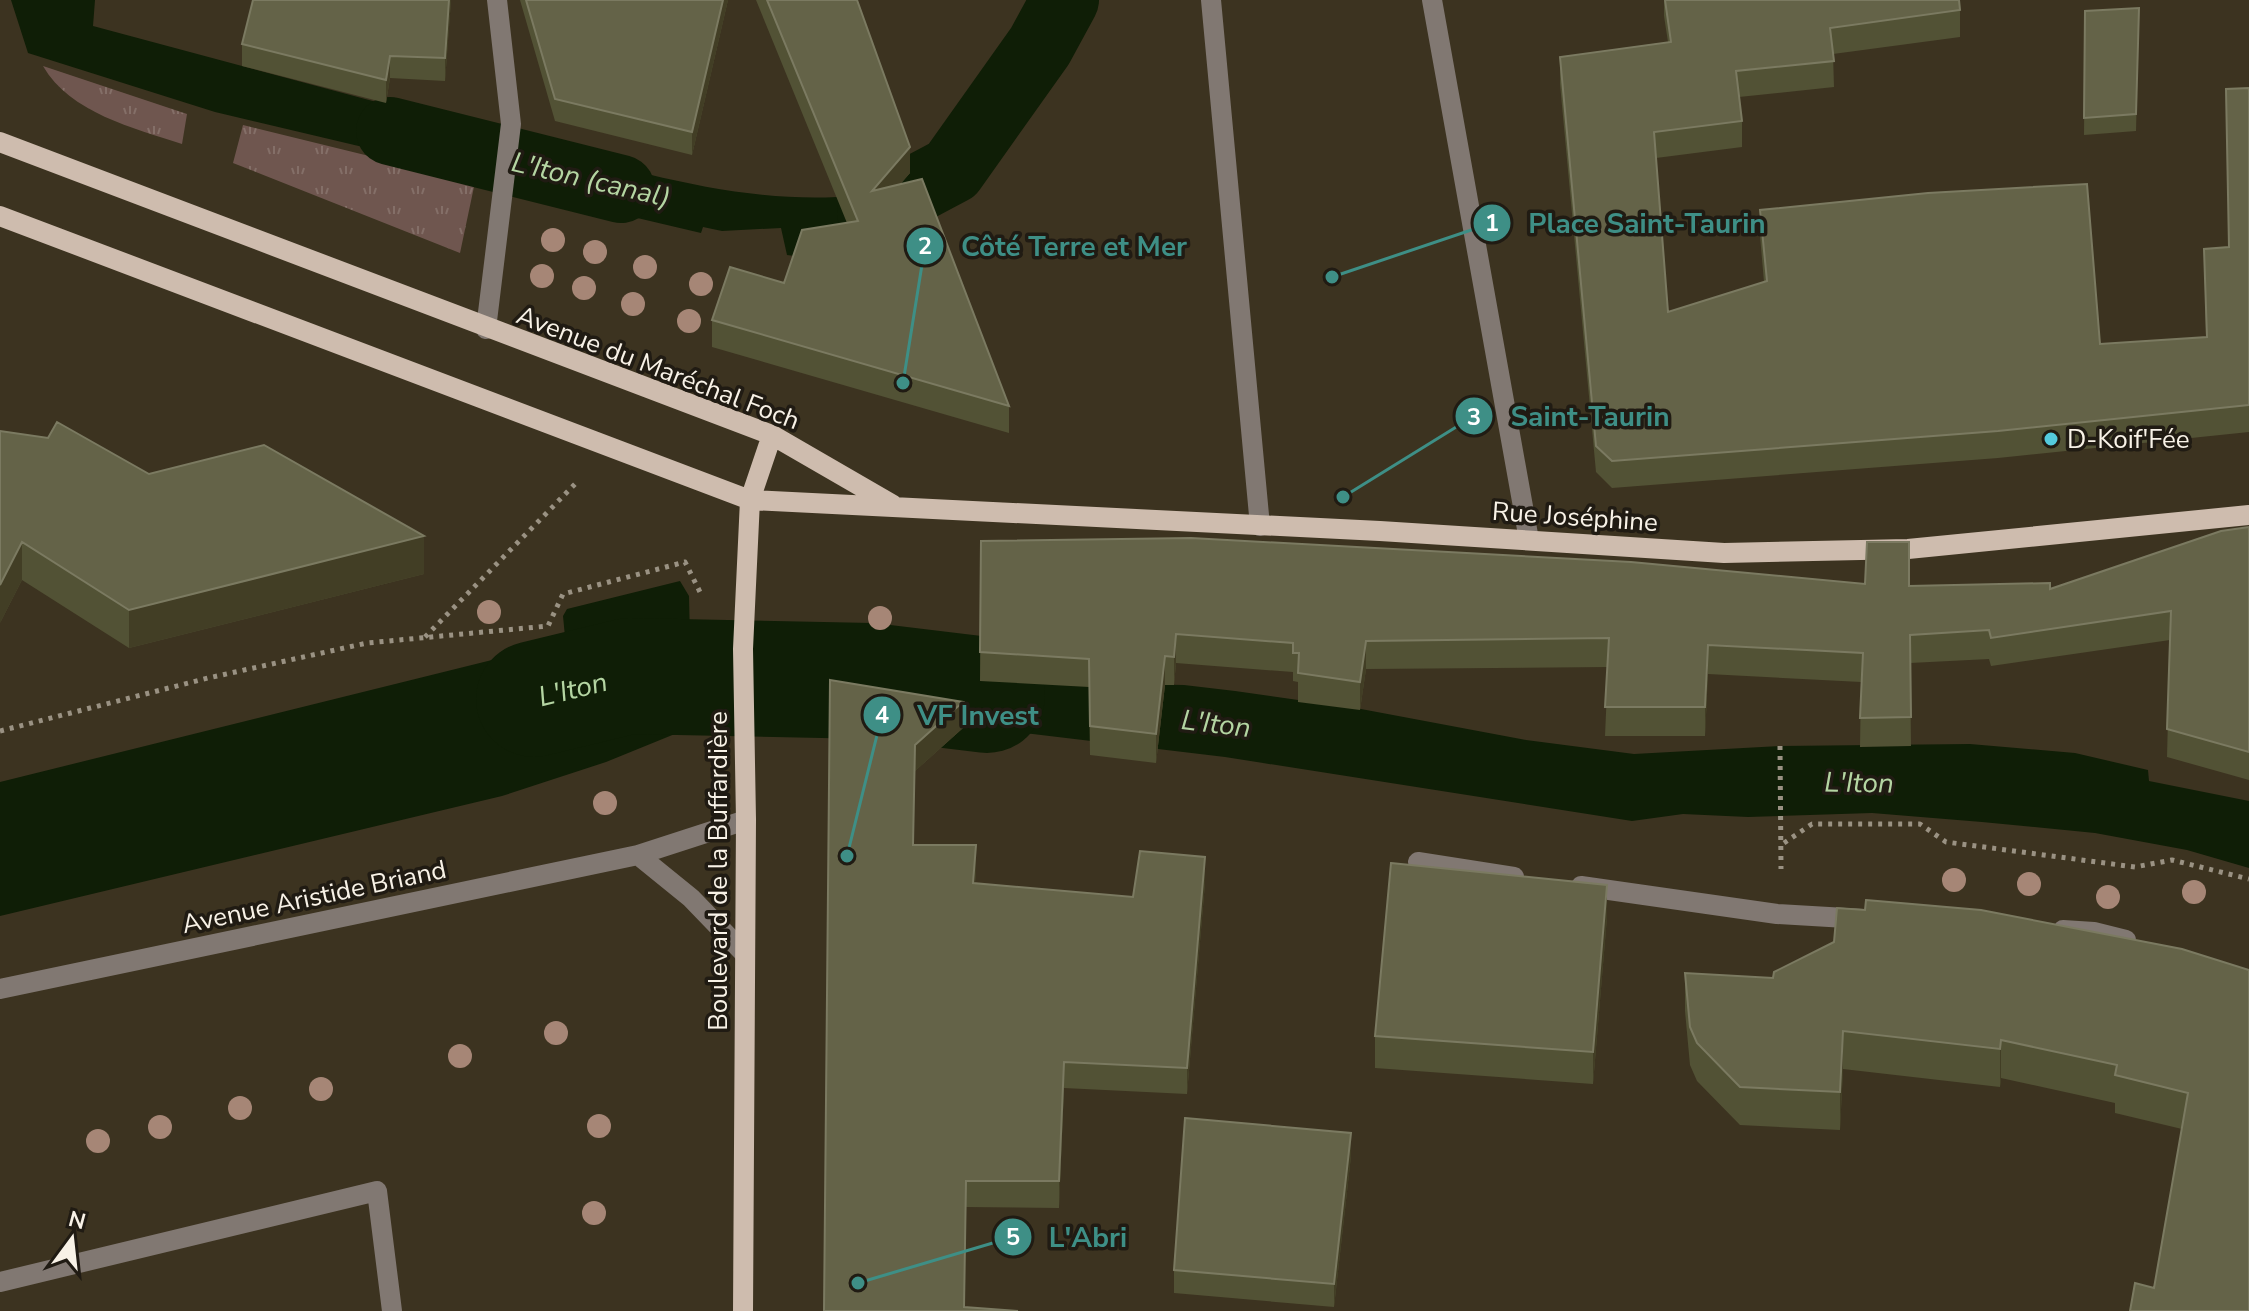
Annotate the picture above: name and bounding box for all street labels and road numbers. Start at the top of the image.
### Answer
street label: Avenue du Maréchal Foch [511,298,805,438]
street label: Rue Joséphine [1491,494,1659,540]
street label: Boulevard de la Buffardière [701,711,736,1031]
street label: Avenue Aristide Briand [179,852,449,942]

